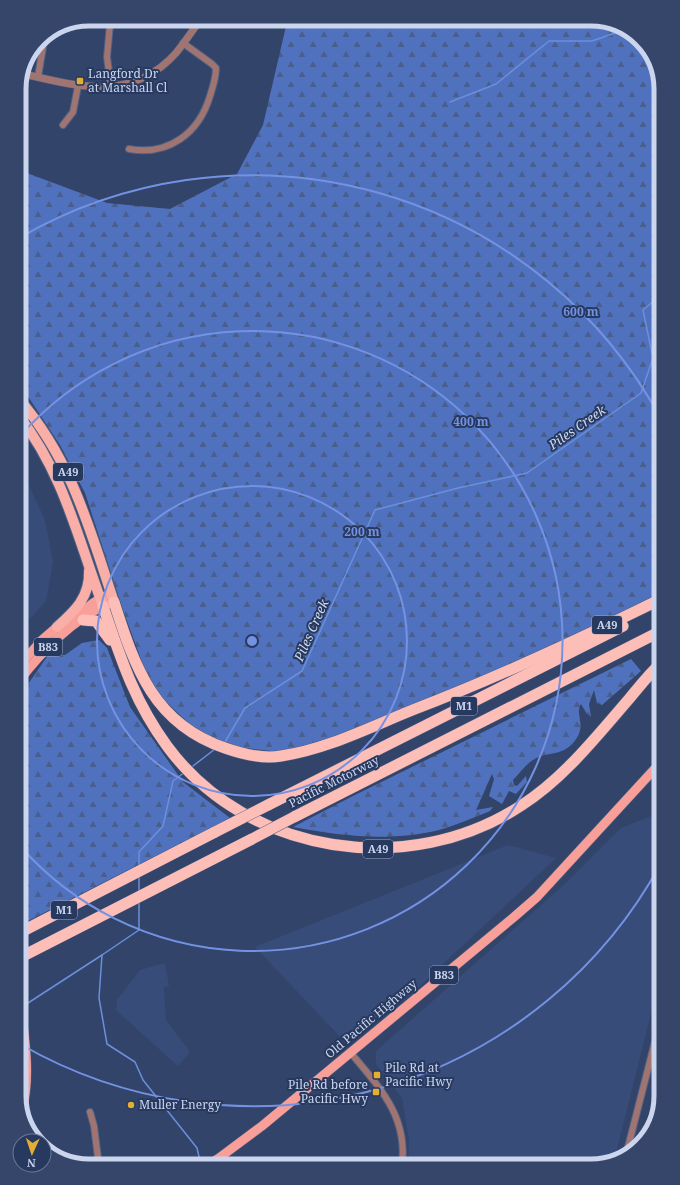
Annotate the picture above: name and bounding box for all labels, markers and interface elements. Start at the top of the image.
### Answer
place label: Langford Dr at Marshall Cl [88,65,167,96]
marker: Langford Dr at Marshall Cl [75,76,85,86]
text: 600 m [563,303,599,320]
water label: Piles Creek [544,400,610,454]
text: 400 m [453,413,489,430]
road number: A49 [53,463,83,481]
text: 200 m [344,523,380,540]
water label: Piles Creek [289,596,333,665]
road number: A49 [592,616,622,634]
centre of rings [245,634,259,648]
road number: B83 [34,638,62,656]
road number: M1 [451,697,477,715]
street label: Pacific Motorway [286,751,382,812]
road number: A49 [363,840,393,858]
road number: M1 [51,901,77,919]
road number: B83 [430,966,458,984]
street label: Old Pacific Highway [321,975,420,1062]
place label: Pile Rd at Pacific Hwy [385,1059,453,1090]
marker: Pile Rd at Pacific Hwy [372,1070,382,1080]
place label: Pile Rd before Pacific Hwy [288,1076,368,1107]
marker: Pile Rd before Pacific Hwy [371,1087,381,1097]
place label: Muller Energy [139,1096,221,1113]
marker: Muller Energy [126,1100,136,1110]
north arrow [12,1133,52,1173]
text: N [26,1156,36,1171]

